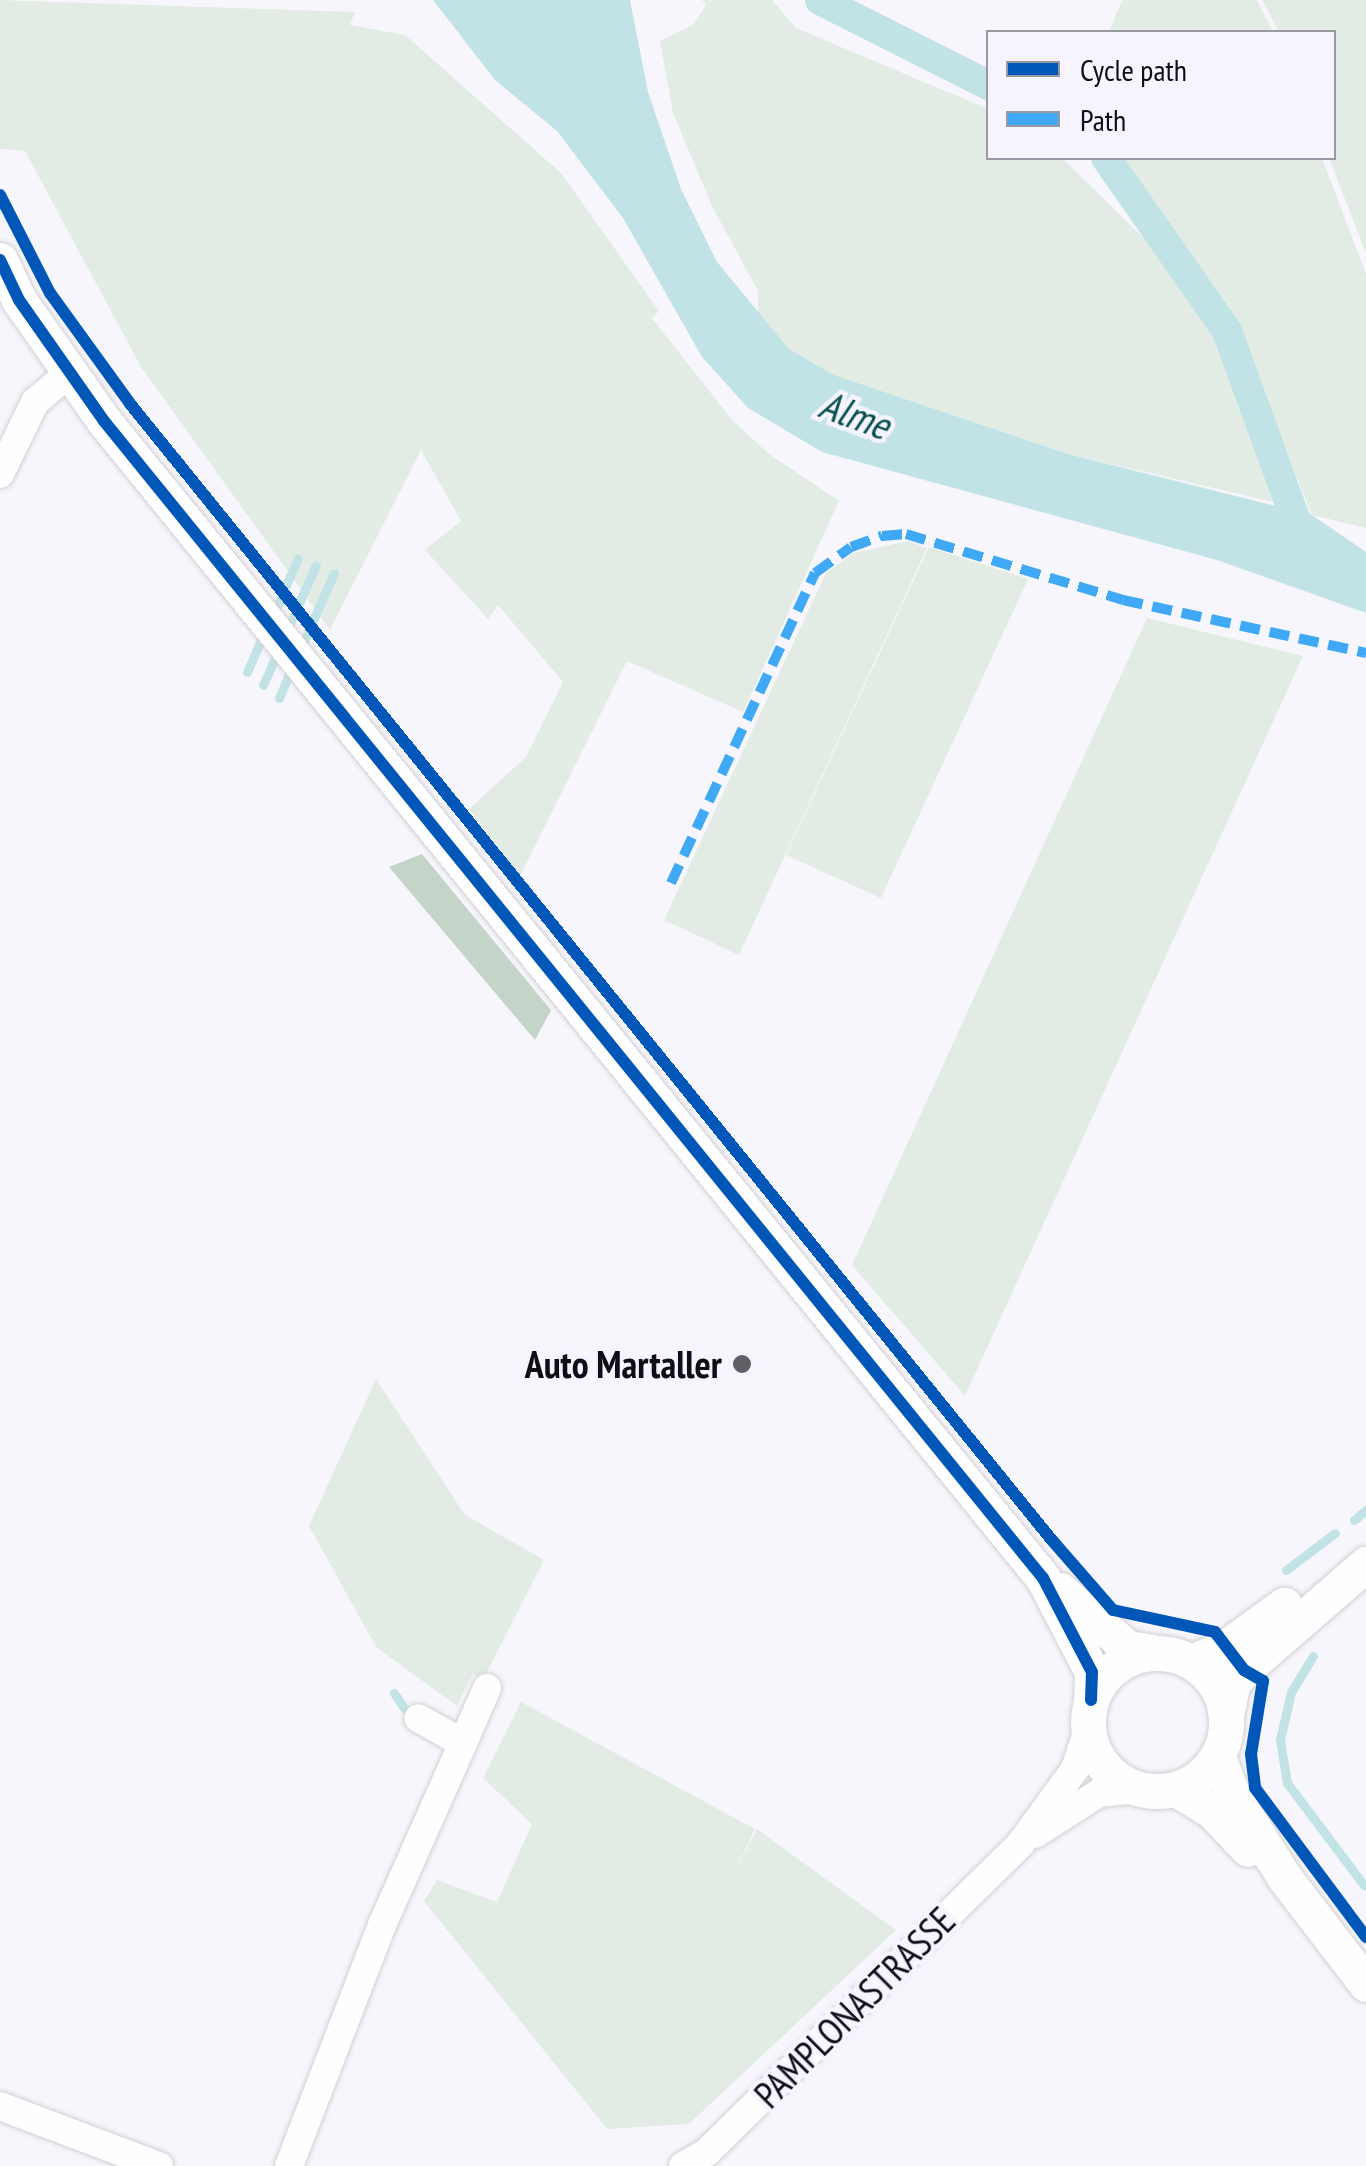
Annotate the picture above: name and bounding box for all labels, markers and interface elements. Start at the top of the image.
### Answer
legend [986,30,1336,160]
text: Cycle path [1080,50,1187,89]
text: Path [1080,100,1126,139]
water label: Alme [814,379,896,449]
place label: Auto Martaller [525,1341,722,1387]
marker: Auto Martaller [731,1353,753,1375]
street label: PAMPLONASTRASSE [744,1897,964,2117]

